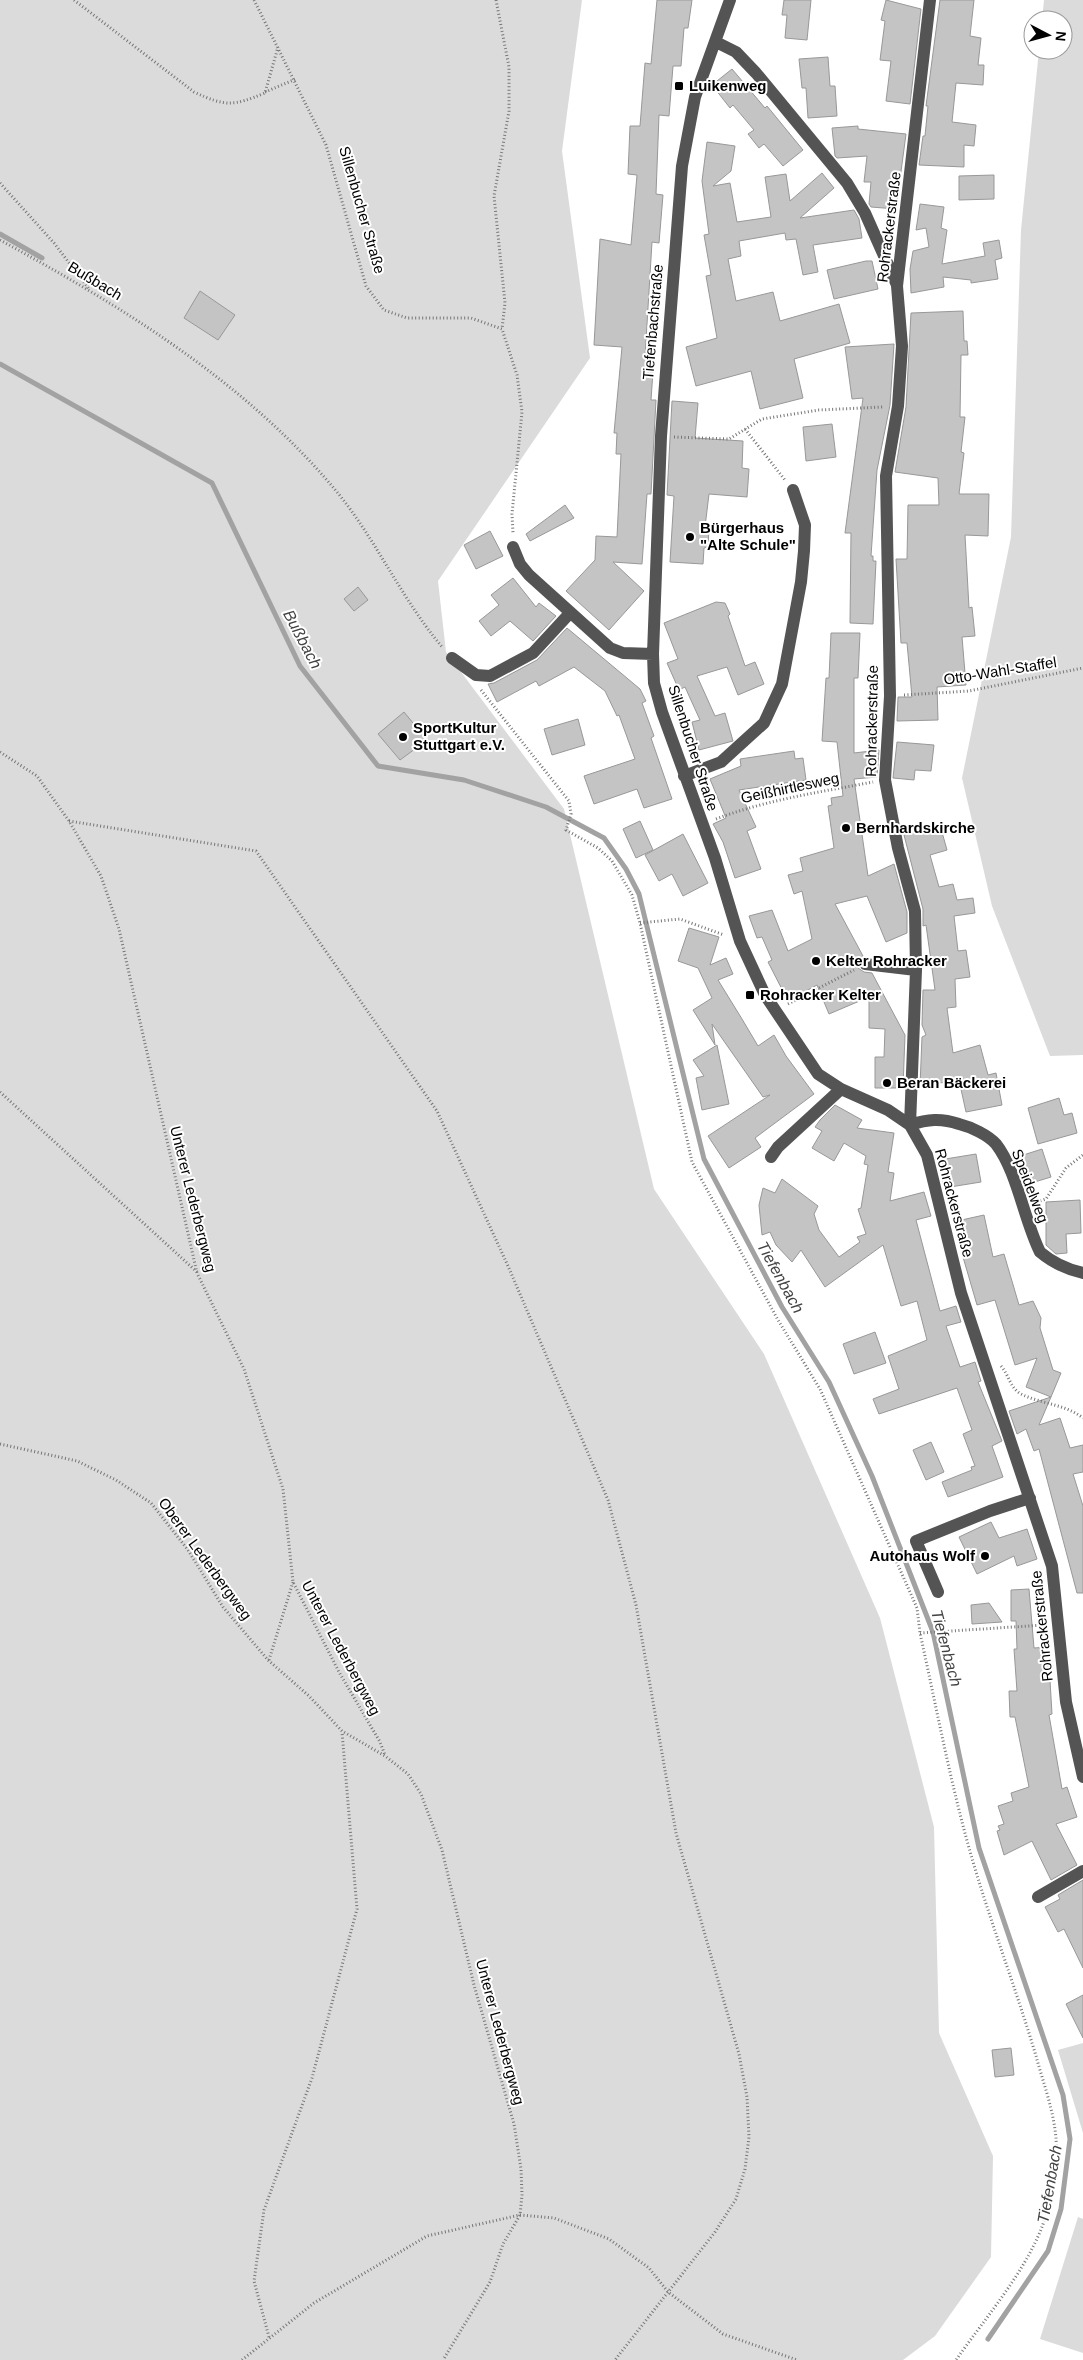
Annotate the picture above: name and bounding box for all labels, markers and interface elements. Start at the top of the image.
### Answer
north arrow [1023,10,1073,60]
text: N [1052,30,1069,42]
place label: Luikenweg [689,77,767,94]
marker: Luikenweg [673,80,685,92]
street label: Sillenbucher Straße [336,144,389,276]
street label: Rohrackerstraße [873,170,904,283]
street label: Bußbach [65,258,125,303]
street label: Tiefenbachstraße [639,263,666,381]
place label: Bürgerhaus "Alte Schule" [700,519,796,553]
marker: Bürgerhaus "Alte Schule" [684,531,696,543]
water label: Bußbach [280,607,325,672]
street label: Otto-Wahl-Staffel [942,653,1058,688]
street label: Rohrackerstraße [862,665,881,777]
street label: Sillenbucher Straße [665,683,722,813]
place label: SportKultur Stuttgart e.V. [413,719,505,753]
marker: SportKultur Stuttgart e.V. [397,731,409,743]
street label: Geißhirtlesweg [739,769,841,806]
place label: Bernhardskirche [856,819,975,836]
marker: Bernhardskirche [840,822,852,834]
place label: Kelter Rohracker [826,952,947,969]
marker: Kelter Rohracker [810,955,822,967]
place label: Rohracker Kelter [760,986,881,1003]
marker: Rohracker Kelter [744,989,756,1001]
place label: Beran Bäckerei [897,1074,1006,1091]
marker: Beran Bäckerei [881,1077,893,1089]
street label: Unterer Lederbergweg [167,1124,220,1274]
street label: Rohrackerstraße [932,1147,977,1259]
street label: Speidelweg [1009,1147,1052,1225]
water label: Tiefenbach [754,1239,807,1316]
street label: Oberer Lederbergweg [155,1494,255,1623]
place label: Autohaus Wolf [869,1547,976,1564]
marker: Autohaus Wolf [979,1550,991,1562]
street label: Rohrackerstraße [1027,1570,1056,1682]
street label: Unterer Lederbergweg [299,1578,384,1718]
water label: Tiefenbach [928,1608,965,1689]
street label: Unterer Lederbergweg [473,1957,528,2107]
water label: Tiefenbach [1034,2144,1065,2224]

